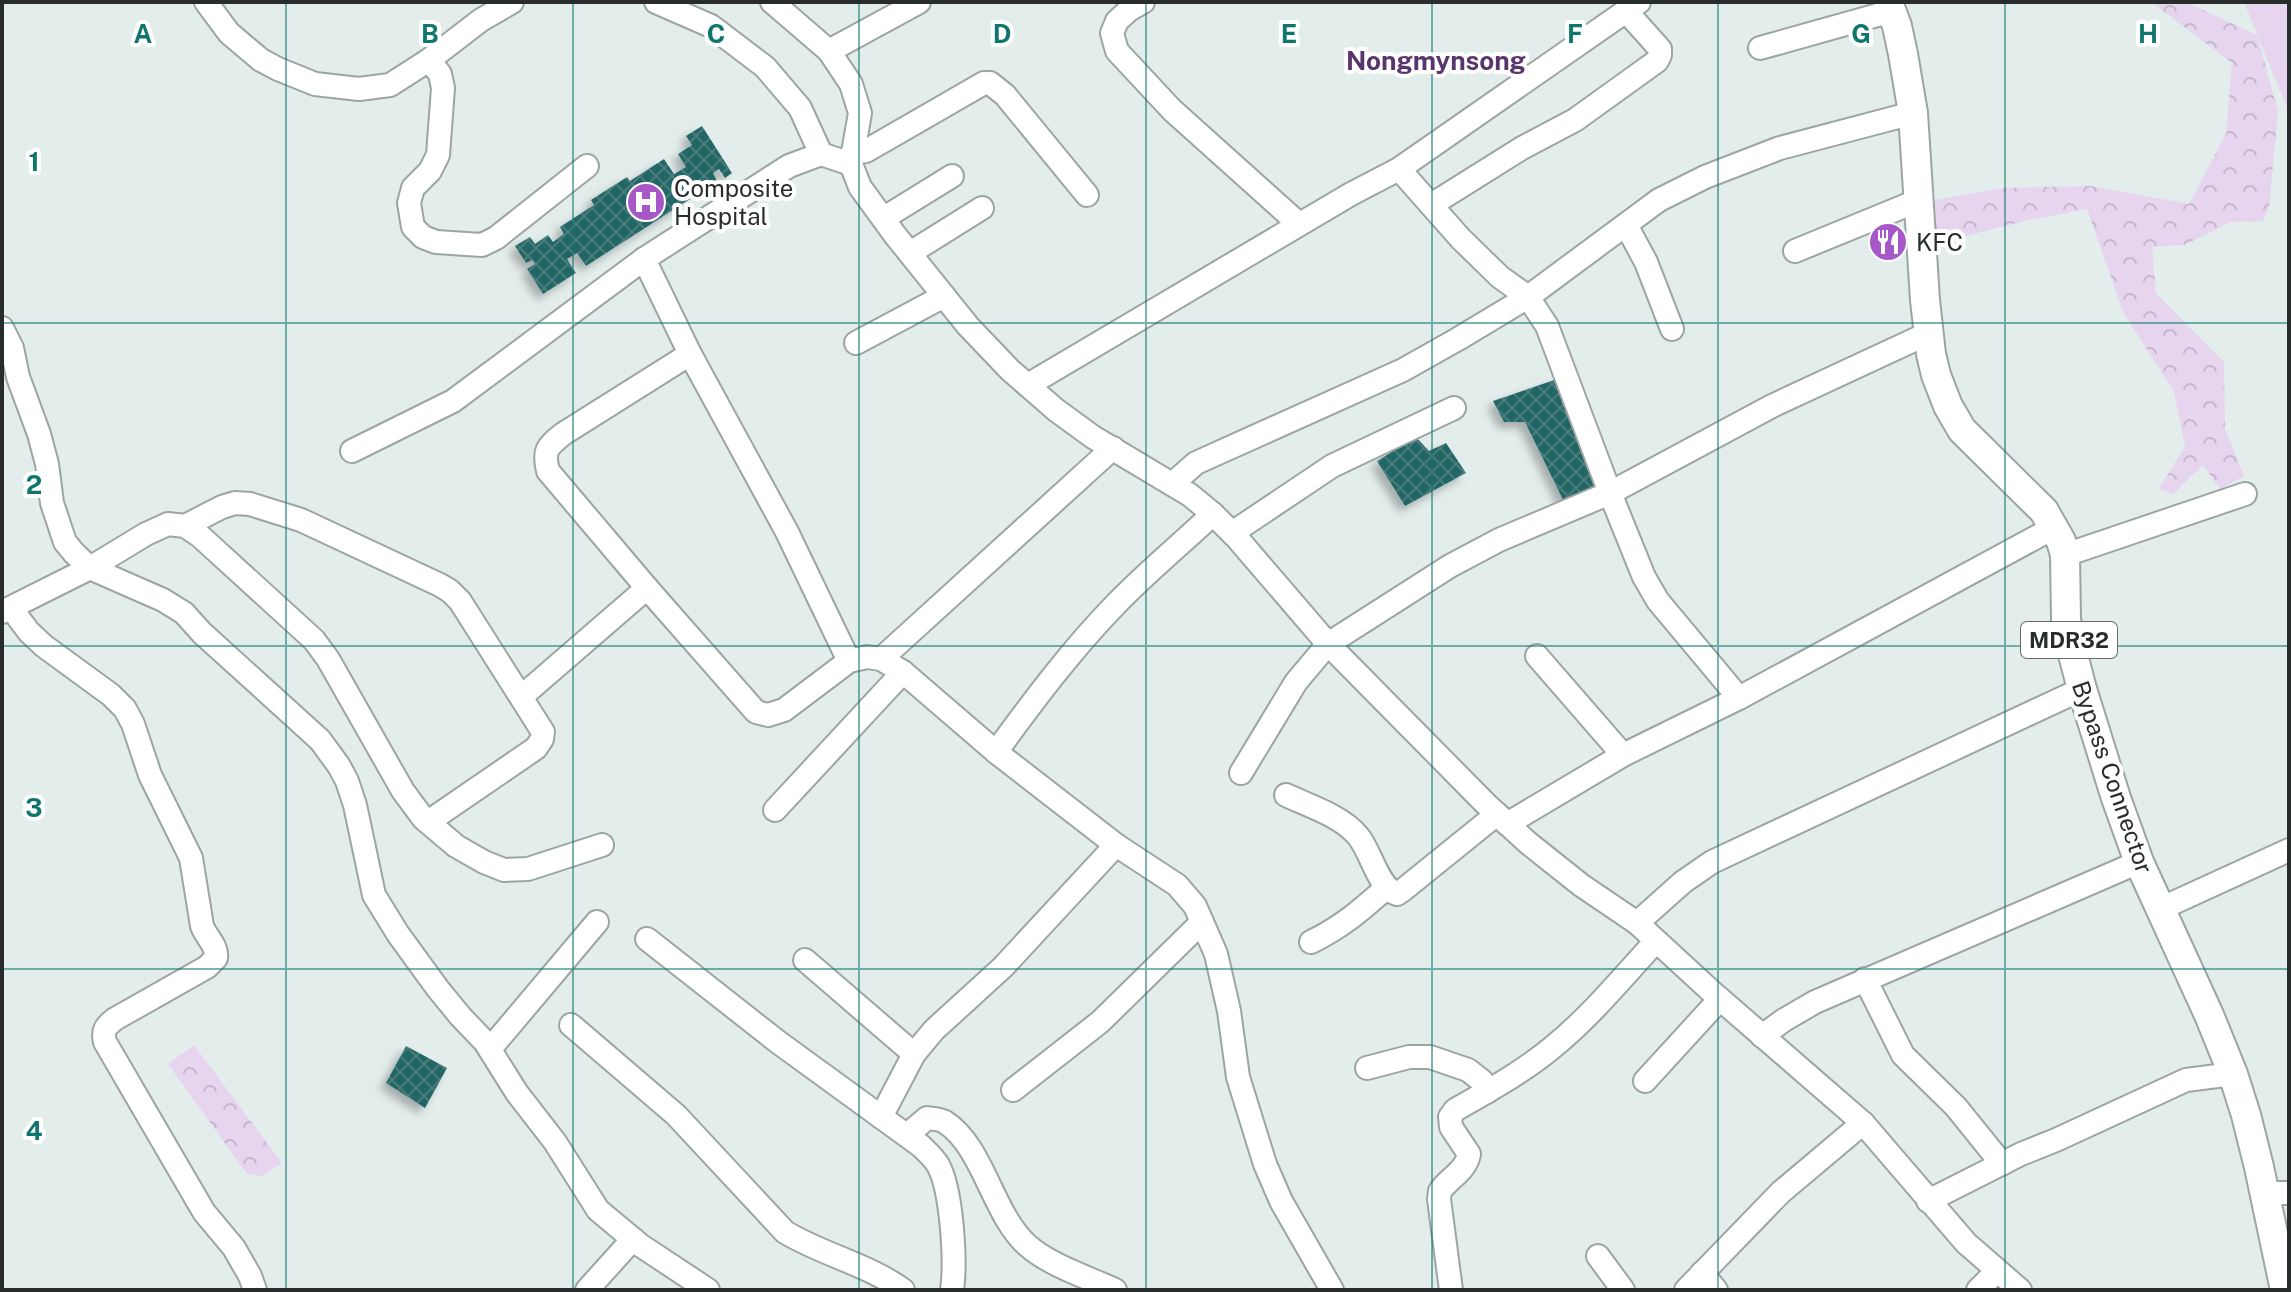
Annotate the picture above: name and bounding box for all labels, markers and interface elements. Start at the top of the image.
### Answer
text: A [134,18,153,49]
text: B [421,18,439,49]
text: C [707,18,725,49]
text: D [993,18,1011,49]
text: E [1281,18,1297,49]
text: F [1567,18,1583,49]
text: G [1851,18,1871,49]
text: H [2138,18,2158,49]
district label: Nongmynsong [1346,45,1526,76]
text: 1 [28,146,40,177]
place label: Composite Hospital [674,174,793,230]
hospital icon: Composite Hospital [625,181,667,223]
restaurant icon: KFC [1867,221,1909,263]
place label: KFC [1916,228,1963,256]
text: 2 [26,469,42,500]
road number: MDR32 [2021,622,2117,658]
street label: Bypass Connector [2067,677,2159,877]
text: 3 [25,792,43,823]
text: 4 [25,1115,43,1146]

